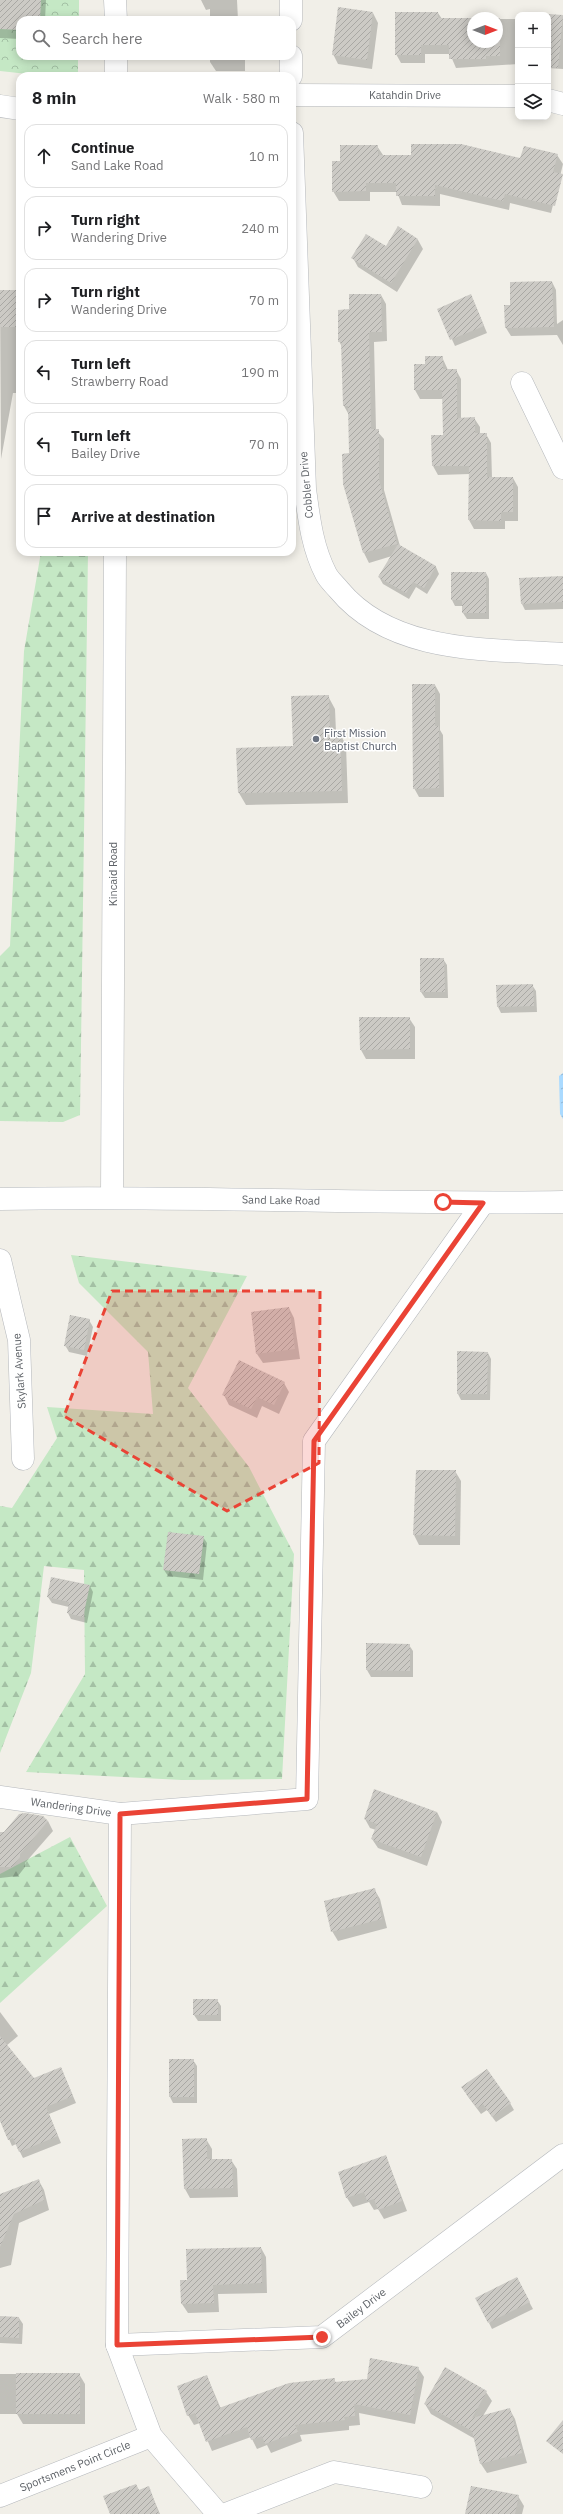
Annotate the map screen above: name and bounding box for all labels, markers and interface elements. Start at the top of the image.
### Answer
north arrow [467,12,503,48]
map controls [515,12,551,120]
button: + [515,12,551,48]
search box [16,16,296,60]
icon: search [30,27,52,49]
text: Search here [62,29,142,48]
button: − [515,48,551,84]
button: layers [515,84,551,120]
text: 8 min [32,87,76,109]
street label: Katahdin Drive [369,88,441,102]
text: Walk · 580 m [203,90,280,107]
text: Continue [71,138,135,157]
icon: ahead [33,145,55,167]
text: 10 m [249,148,279,165]
text: Sand Lake Road [71,157,164,174]
text: Turn right [71,210,140,229]
icon: right [33,217,55,239]
text: 240 m [241,220,279,237]
text: Wandering Drive [71,229,167,246]
text: Turn right [71,282,140,301]
icon: right [33,289,55,311]
text: 70 m [249,292,279,309]
text: Wandering Drive [71,301,167,318]
text: Turn left [71,354,131,373]
icon: left [33,361,55,383]
text: 190 m [241,364,279,381]
text: Strawberry Road [71,373,169,390]
text: Turn left [71,426,131,445]
icon: left [33,433,55,455]
text: 70 m [249,436,279,453]
text: Bailey Drive [71,445,140,462]
street label: Cobbler Drive [296,451,316,519]
icon: arrive [33,505,55,527]
text: Arrive at destination [71,507,215,526]
place label: First Mission Baptist Church [324,726,397,753]
marker: First Mission Baptist Church [311,734,321,744]
street label: Kincaid Road [106,842,120,906]
street label: Sand Lake Road [242,1192,320,1208]
route start [434,1193,452,1211]
street label: Skylark Avenue [9,1333,29,1409]
street label: Wandering Drive [30,1794,112,1820]
street label: Bailey Drive [333,2285,389,2331]
route end [313,2328,331,2346]
street label: Sportsmens Point Circle [18,2437,132,2495]

